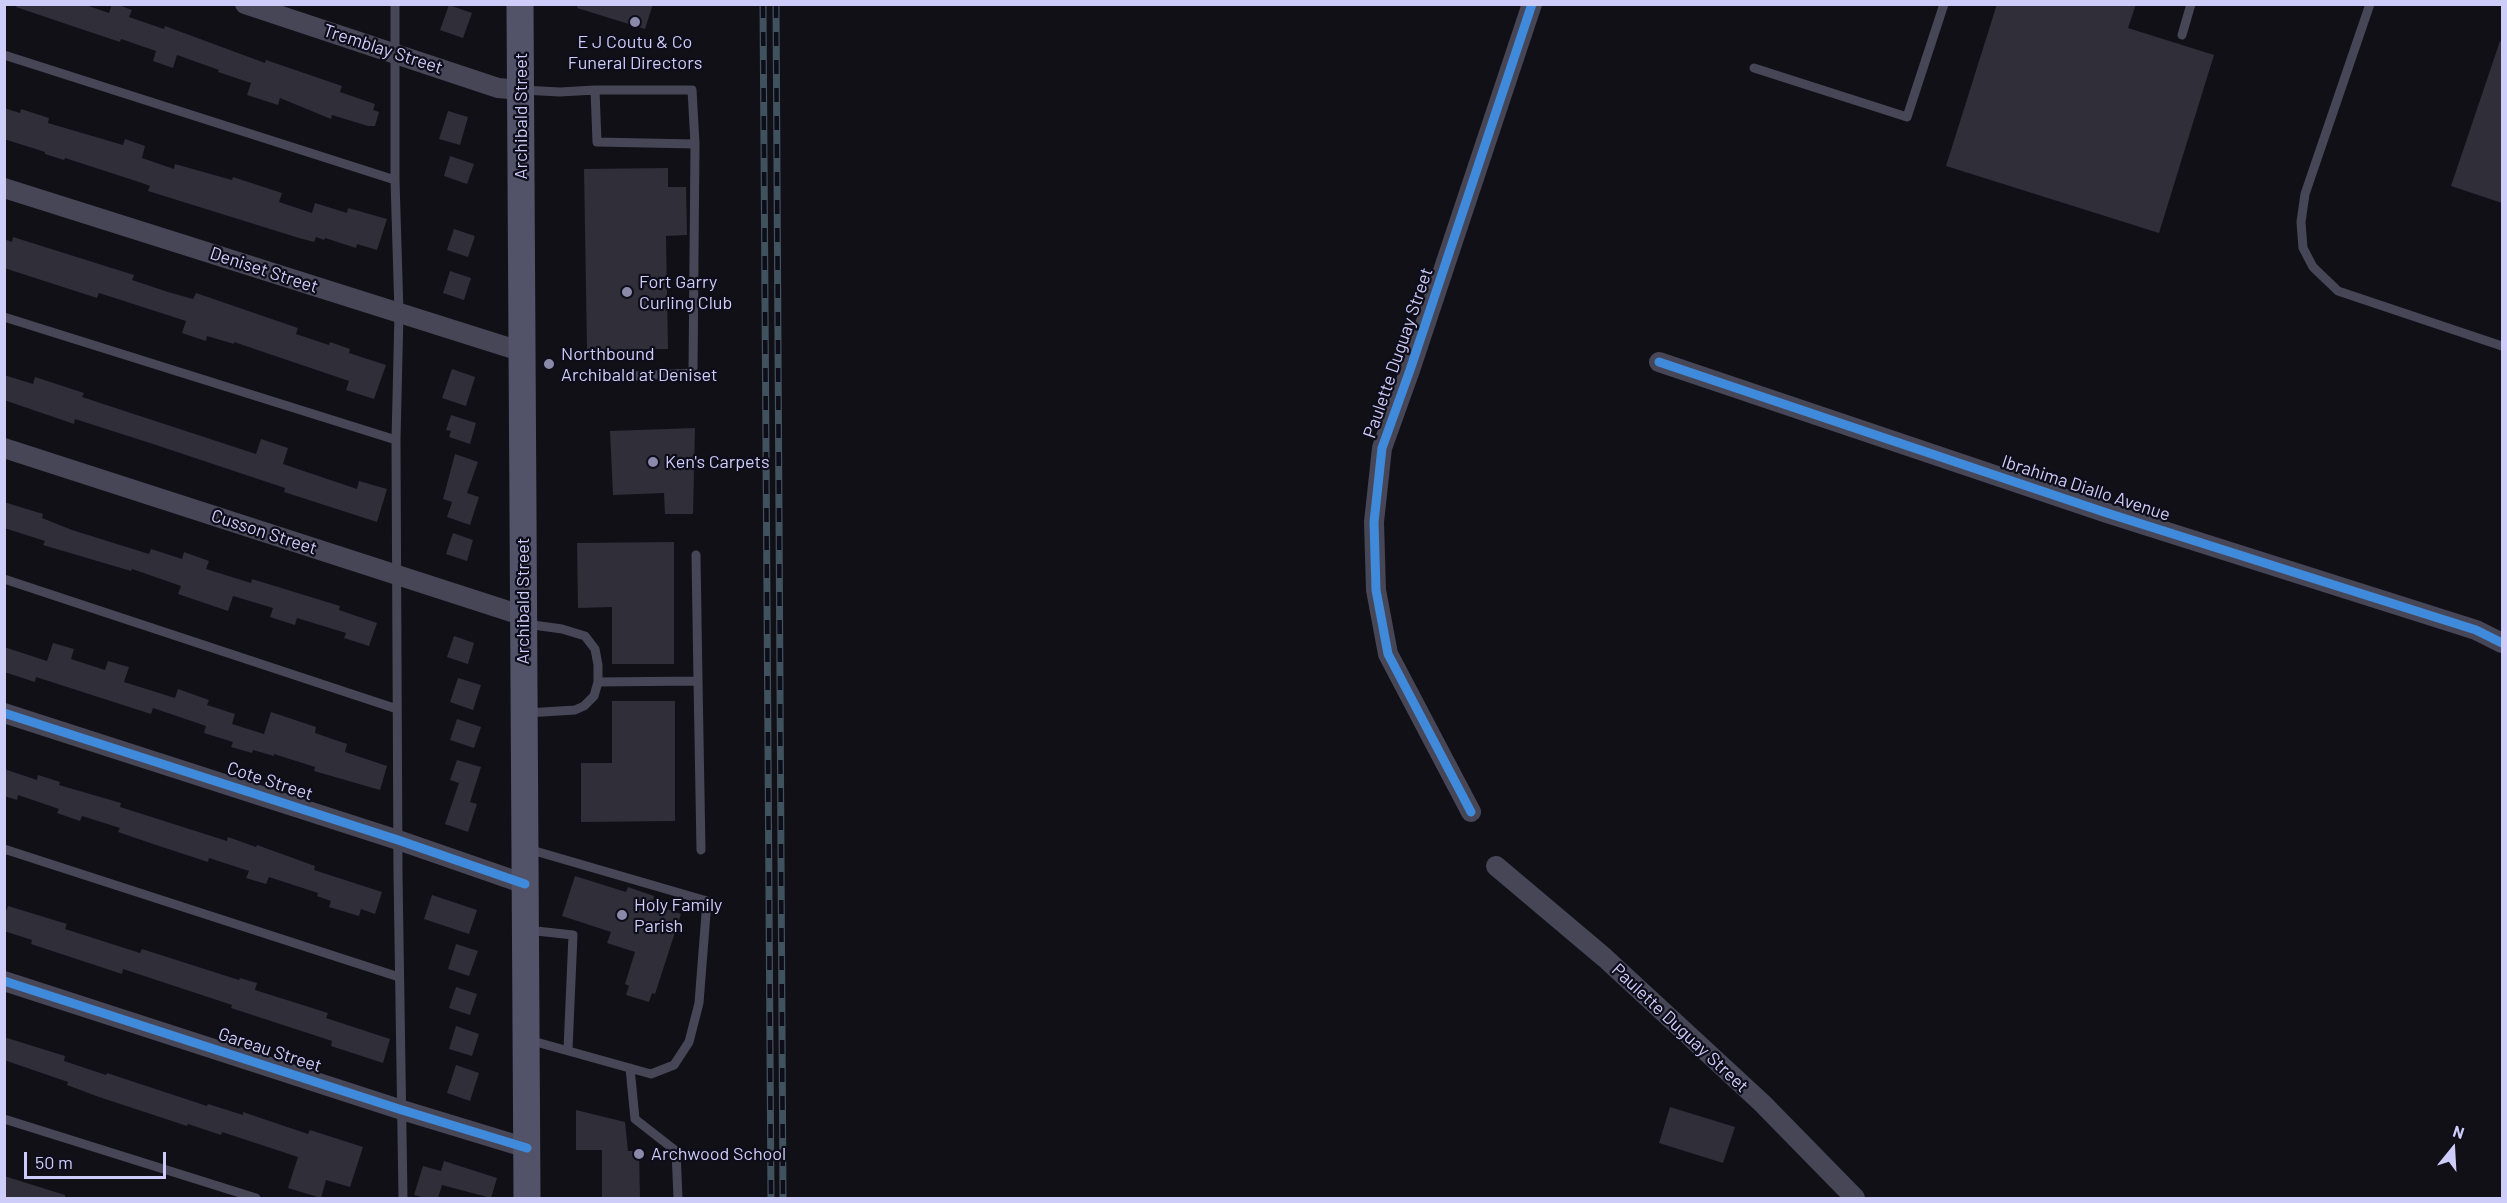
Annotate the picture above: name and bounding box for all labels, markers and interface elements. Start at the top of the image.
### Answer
marker: E J Coutu & Co Funeral Directors [628,15,642,29]
street label: Tremblay Street [321,20,445,78]
place label: E J Coutu & Co Funeral Directors [568,31,702,74]
street label: Archibald Street [510,53,532,179]
street label: Deniset Street [207,242,321,298]
street label: Paulette Duguay Street [1359,265,1437,441]
place label: Fort Garry Curling Club [639,271,732,314]
marker: Fort Garry Curling Club [620,285,634,299]
place label: Northbound Archibald at Deniset [561,343,718,386]
marker: Northbound Archibald at Deniset [542,357,556,371]
place label: Ken's Carpets [665,451,770,473]
street label: Ibrahima Diallo Avenue [1999,451,2173,525]
marker: Ken's Carpets [646,455,660,469]
street label: Cusson Street [208,505,320,559]
street label: Archibald Street [512,538,534,664]
street label: Cote Street [224,757,316,805]
place label: Holy Family Parish [634,894,722,936]
marker: Holy Family Parish [615,908,629,922]
street label: Paulette Duguay Street [1607,959,1753,1097]
street label: Gareau Street [215,1023,325,1077]
north arrow [2423,1119,2483,1179]
text: N [2451,1121,2467,1142]
scale bar [27,1140,170,1178]
place label: Archwood School [651,1143,786,1165]
marker: Archwood School [632,1147,646,1161]
text: 50 m [35,1151,73,1173]

